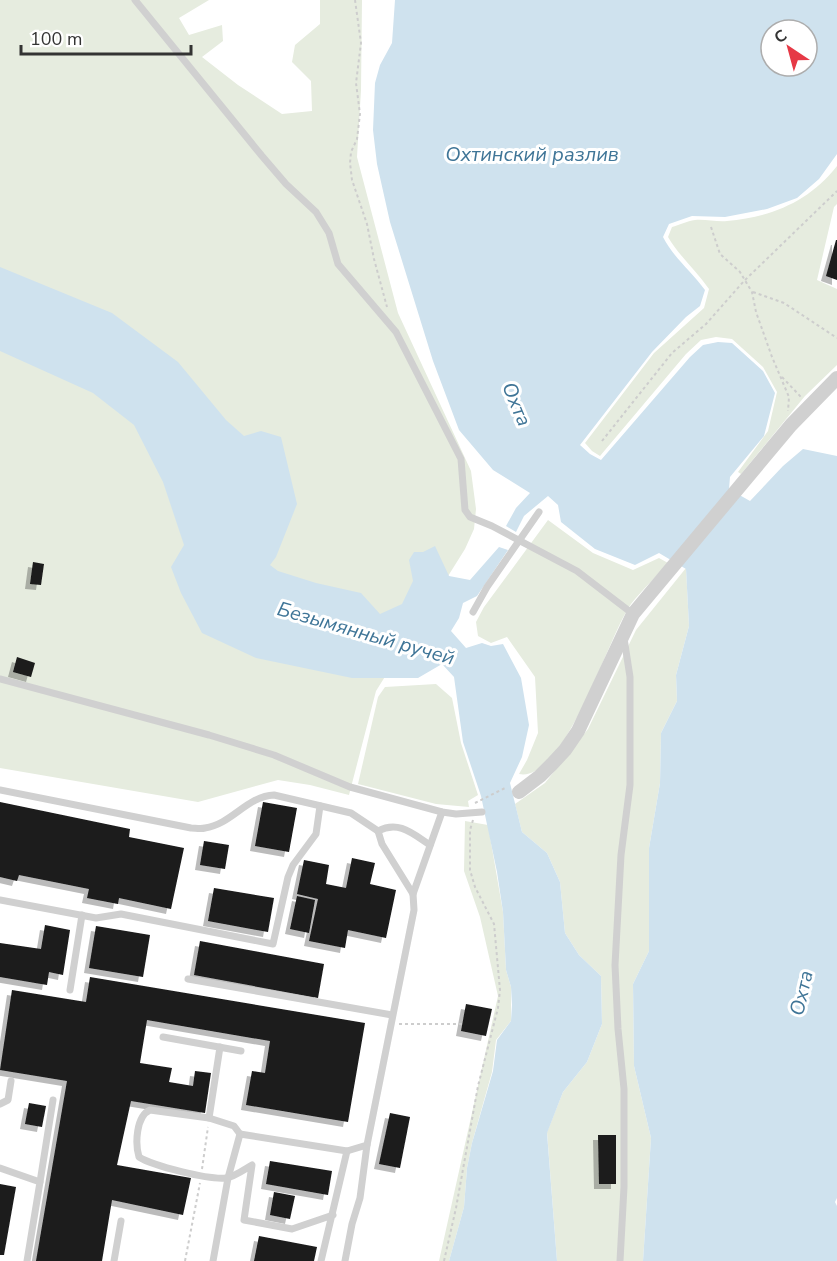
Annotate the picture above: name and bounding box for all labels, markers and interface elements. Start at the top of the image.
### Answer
scale bar [21,18,190,56]
north arrow [759,18,819,78]
text: С [770,25,792,49]
text: 100 m [30,27,82,51]
water label: Охтинский разлив [445,141,619,168]
water label: Охта [495,378,538,431]
water label: Безымянный ручей [274,595,458,672]
water label: Охта [783,968,820,1018]

